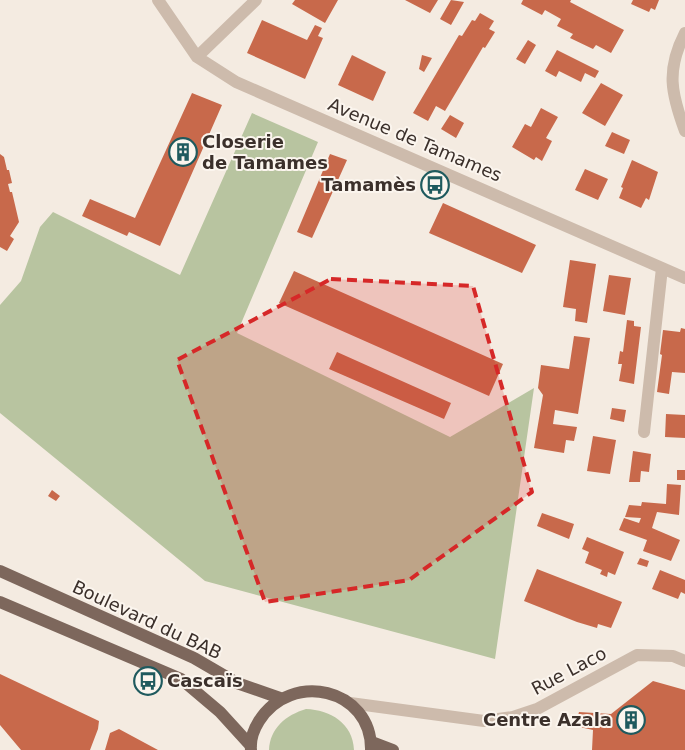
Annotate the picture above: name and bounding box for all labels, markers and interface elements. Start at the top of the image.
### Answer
street label: Avenue de Tamames [325,93,505,186]
place label: Closerie de Tamames [202,131,328,173]
building icon: Closerie de Tamames [168,137,198,167]
bus stop icon: Tamamès [420,170,450,200]
place label: Tamamès [321,174,416,195]
street label: Boulevard du BAB [69,576,225,663]
street label: Rue Laco [528,642,610,699]
bus stop icon: Cascaïs [133,666,163,696]
place label: Cascaïs [167,670,243,691]
building icon: Centre Azala [616,705,646,735]
place label: Centre Azala [483,709,612,730]

